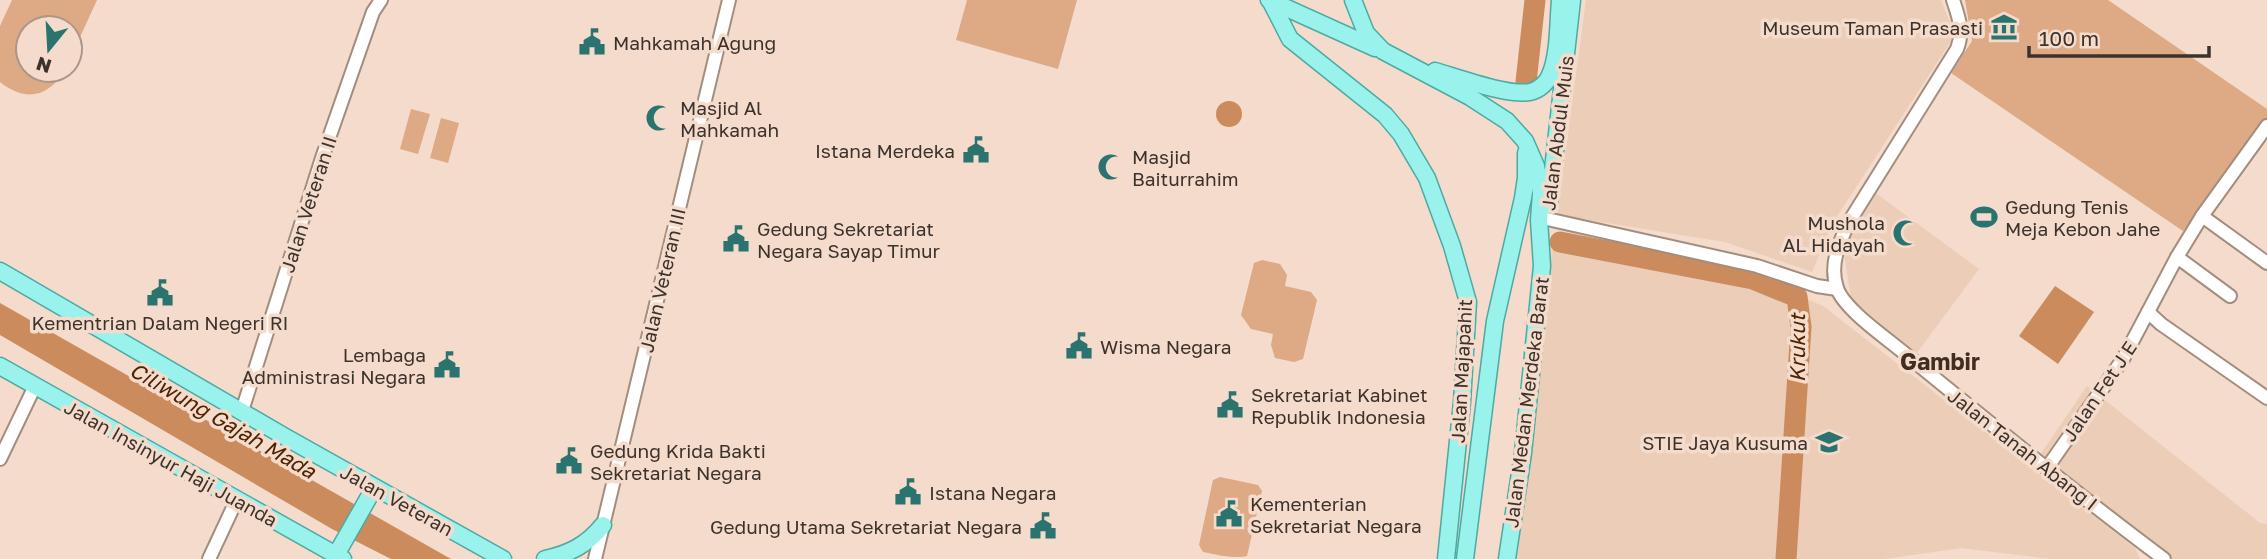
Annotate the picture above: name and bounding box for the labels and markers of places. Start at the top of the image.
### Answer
museum icon: Museum Taman Prasasti [1989,12,2019,42]
place label: Museum Taman Prasasti [1762,16,1983,39]
public building icon: Mahkamah Agung [577,27,607,57]
place label: Mahkamah Agung [613,31,776,54]
place label: Masjid Al Mahkamah [680,96,779,141]
mosque icon: Masjid Al Mahkamah [644,103,674,133]
public building icon: Istana Merdeka [961,135,991,165]
place label: Istana Merdeka [815,139,955,162]
place label: Masjid Baiturrahim [1132,145,1239,190]
mosque icon: Masjid Baiturrahim [1096,152,1126,182]
place label: Gedung Tenis Meja Kebon Jahe [2005,195,2160,240]
sports icon: Gedung Tenis Meja Kebon Jahe [1969,202,1999,232]
place label: Mushola AL Hidayah [1783,211,1885,256]
place label: Gedung Sekretariat Negara Sayap Timur [757,217,941,262]
mosque icon: Mushola AL Hidayah [1891,218,1921,248]
public building icon: Gedung Sekretariat Negara Sayap Timur [721,224,751,254]
public building icon: Kementrian Dalam Negeri RI [145,278,175,308]
place label: Kementrian Dalam Negeri RI [31,311,289,334]
public building icon: Wisma Negara [1064,331,1094,361]
place label: Wisma Negara [1100,335,1232,358]
place label: Lembaga Administrasi Negara [242,343,426,388]
public building icon: Lembaga Administrasi Negara [432,350,462,380]
place label: Sekretariat Kabinet Republik Indonesia [1251,383,1428,428]
public building icon: Sekretariat Kabinet Republik Indonesia [1215,390,1245,420]
school or university icon: STIE Jaya Kusuma [1814,427,1844,457]
place label: STIE Jaya Kusuma [1642,431,1808,454]
place label: Gedung Krida Bakti Sekretariat Negara [590,439,766,484]
public building icon: Gedung Krida Bakti Sekretariat Negara [554,446,584,476]
public building icon: Istana Negara [893,477,923,507]
place label: Istana Negara [929,481,1056,504]
place label: Kementerian Sekretariat Negara [1250,492,1422,537]
public building icon: Kementerian Sekretariat Negara [1214,499,1244,529]
public building icon: Gedung Utama Sekretariat Negara [1028,511,1058,541]
place label: Gedung Utama Sekretariat Negara [710,515,1022,538]

